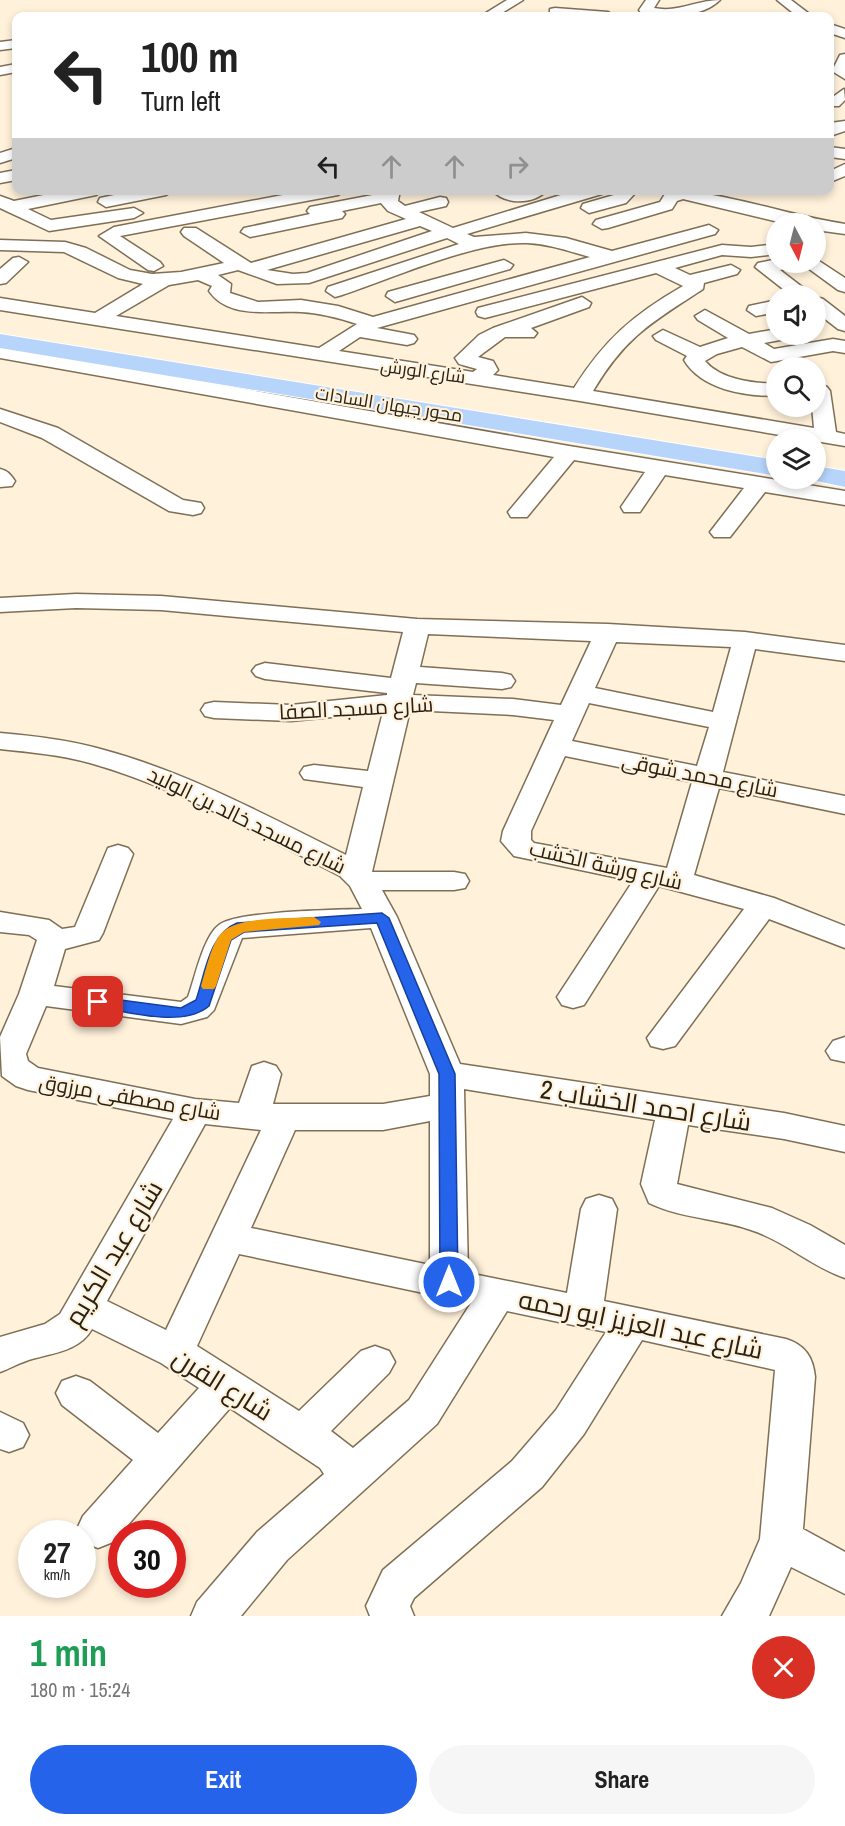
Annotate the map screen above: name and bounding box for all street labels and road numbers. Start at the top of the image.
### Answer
street label: شارع الورش [379,353,467,389]
street label: محور جيهان السادات [314,380,464,428]
street label: شارع مسجد الصفا [278,689,434,727]
street label: شارع محمد شوقى [619,746,781,804]
street label: شارع مسجد خالد بن الوليد [143,759,351,881]
street label: شارع ورشة الخشب [527,833,685,897]
street label: شارع مصطفى مرزوق [37,1067,223,1127]
street label: شارع احمد الخشاب 2 [538,1071,754,1139]
street label: شارع عبد الكريم [56,1174,171,1333]
street label: شارع عبد العزيز ابو رحمه [516,1281,766,1367]
street label: شارع الفرن [166,1339,280,1429]

